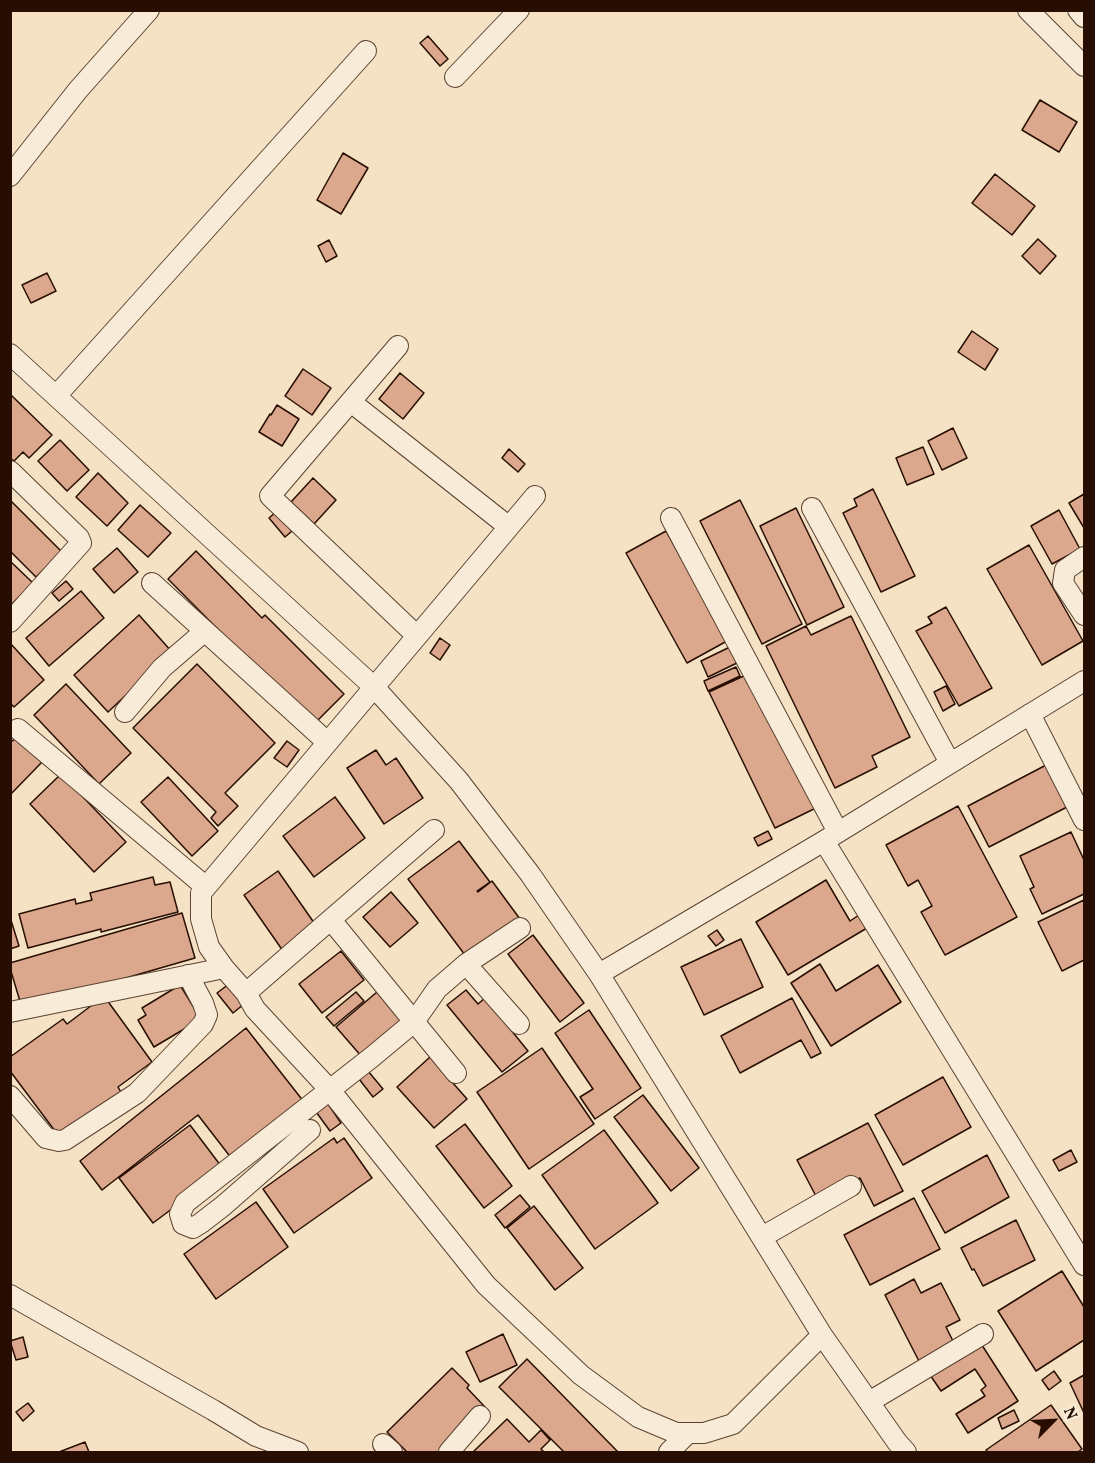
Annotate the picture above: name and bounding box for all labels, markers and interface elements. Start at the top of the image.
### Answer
north arrow [1023,1391,1083,1451]
text: N [1057,1404,1082,1423]

